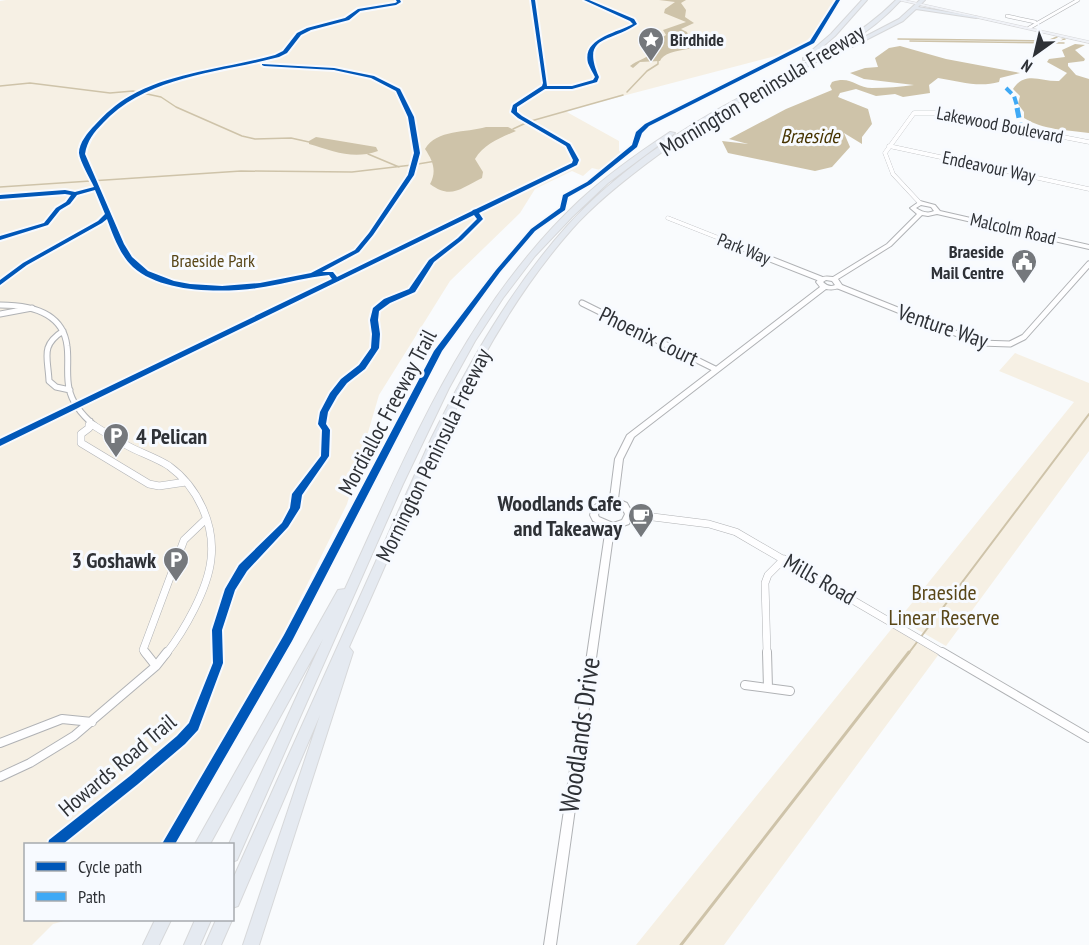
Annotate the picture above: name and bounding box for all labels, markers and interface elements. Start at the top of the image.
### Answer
street label: Mornington Peninsula Freeway [655,17,870,162]
north arrow [1005,24,1065,84]
place icon: Birdhide [636,25,666,63]
place label: Birdhide [670,28,724,51]
text: N [1017,56,1036,77]
street label: Lakewood Boulevard [935,101,1065,148]
water label: Braeside [780,123,841,149]
street label: Endeavour Way [940,145,1038,188]
street label: Malcolm Road [968,208,1058,250]
street label: Park Way [714,228,774,270]
place label: Braeside Mail Centre [931,240,1004,284]
public building icon: Braeside Mail Centre [1009,247,1039,285]
park label: Braeside Park [171,249,255,272]
street label: Venture Way [893,297,993,355]
street label: Phoenix Court [595,300,703,372]
street label: Mordialloc Freeway Trail [332,324,443,500]
street label: Mornington Peninsula Freeway [369,343,497,566]
parking icon: 4 Pelican [101,421,131,459]
place label: 4 Pelican [136,422,207,450]
place label: Woodlands Cafe and Takeaway [497,489,623,542]
cafe icon: Woodlands Cafe and Takeaway [626,501,656,539]
parking icon: 3 Goshawk [161,545,191,583]
place label: 3 Goshawk [72,546,157,574]
street label: Mills Road [779,547,861,611]
park label: Braeside Linear Reserve [888,578,1000,631]
street label: Woodlands Drive [551,655,607,815]
street label: Howards Road Trail [53,707,182,822]
legend [24,843,234,921]
text: Cycle path [78,855,142,878]
text: Path [78,885,106,908]

